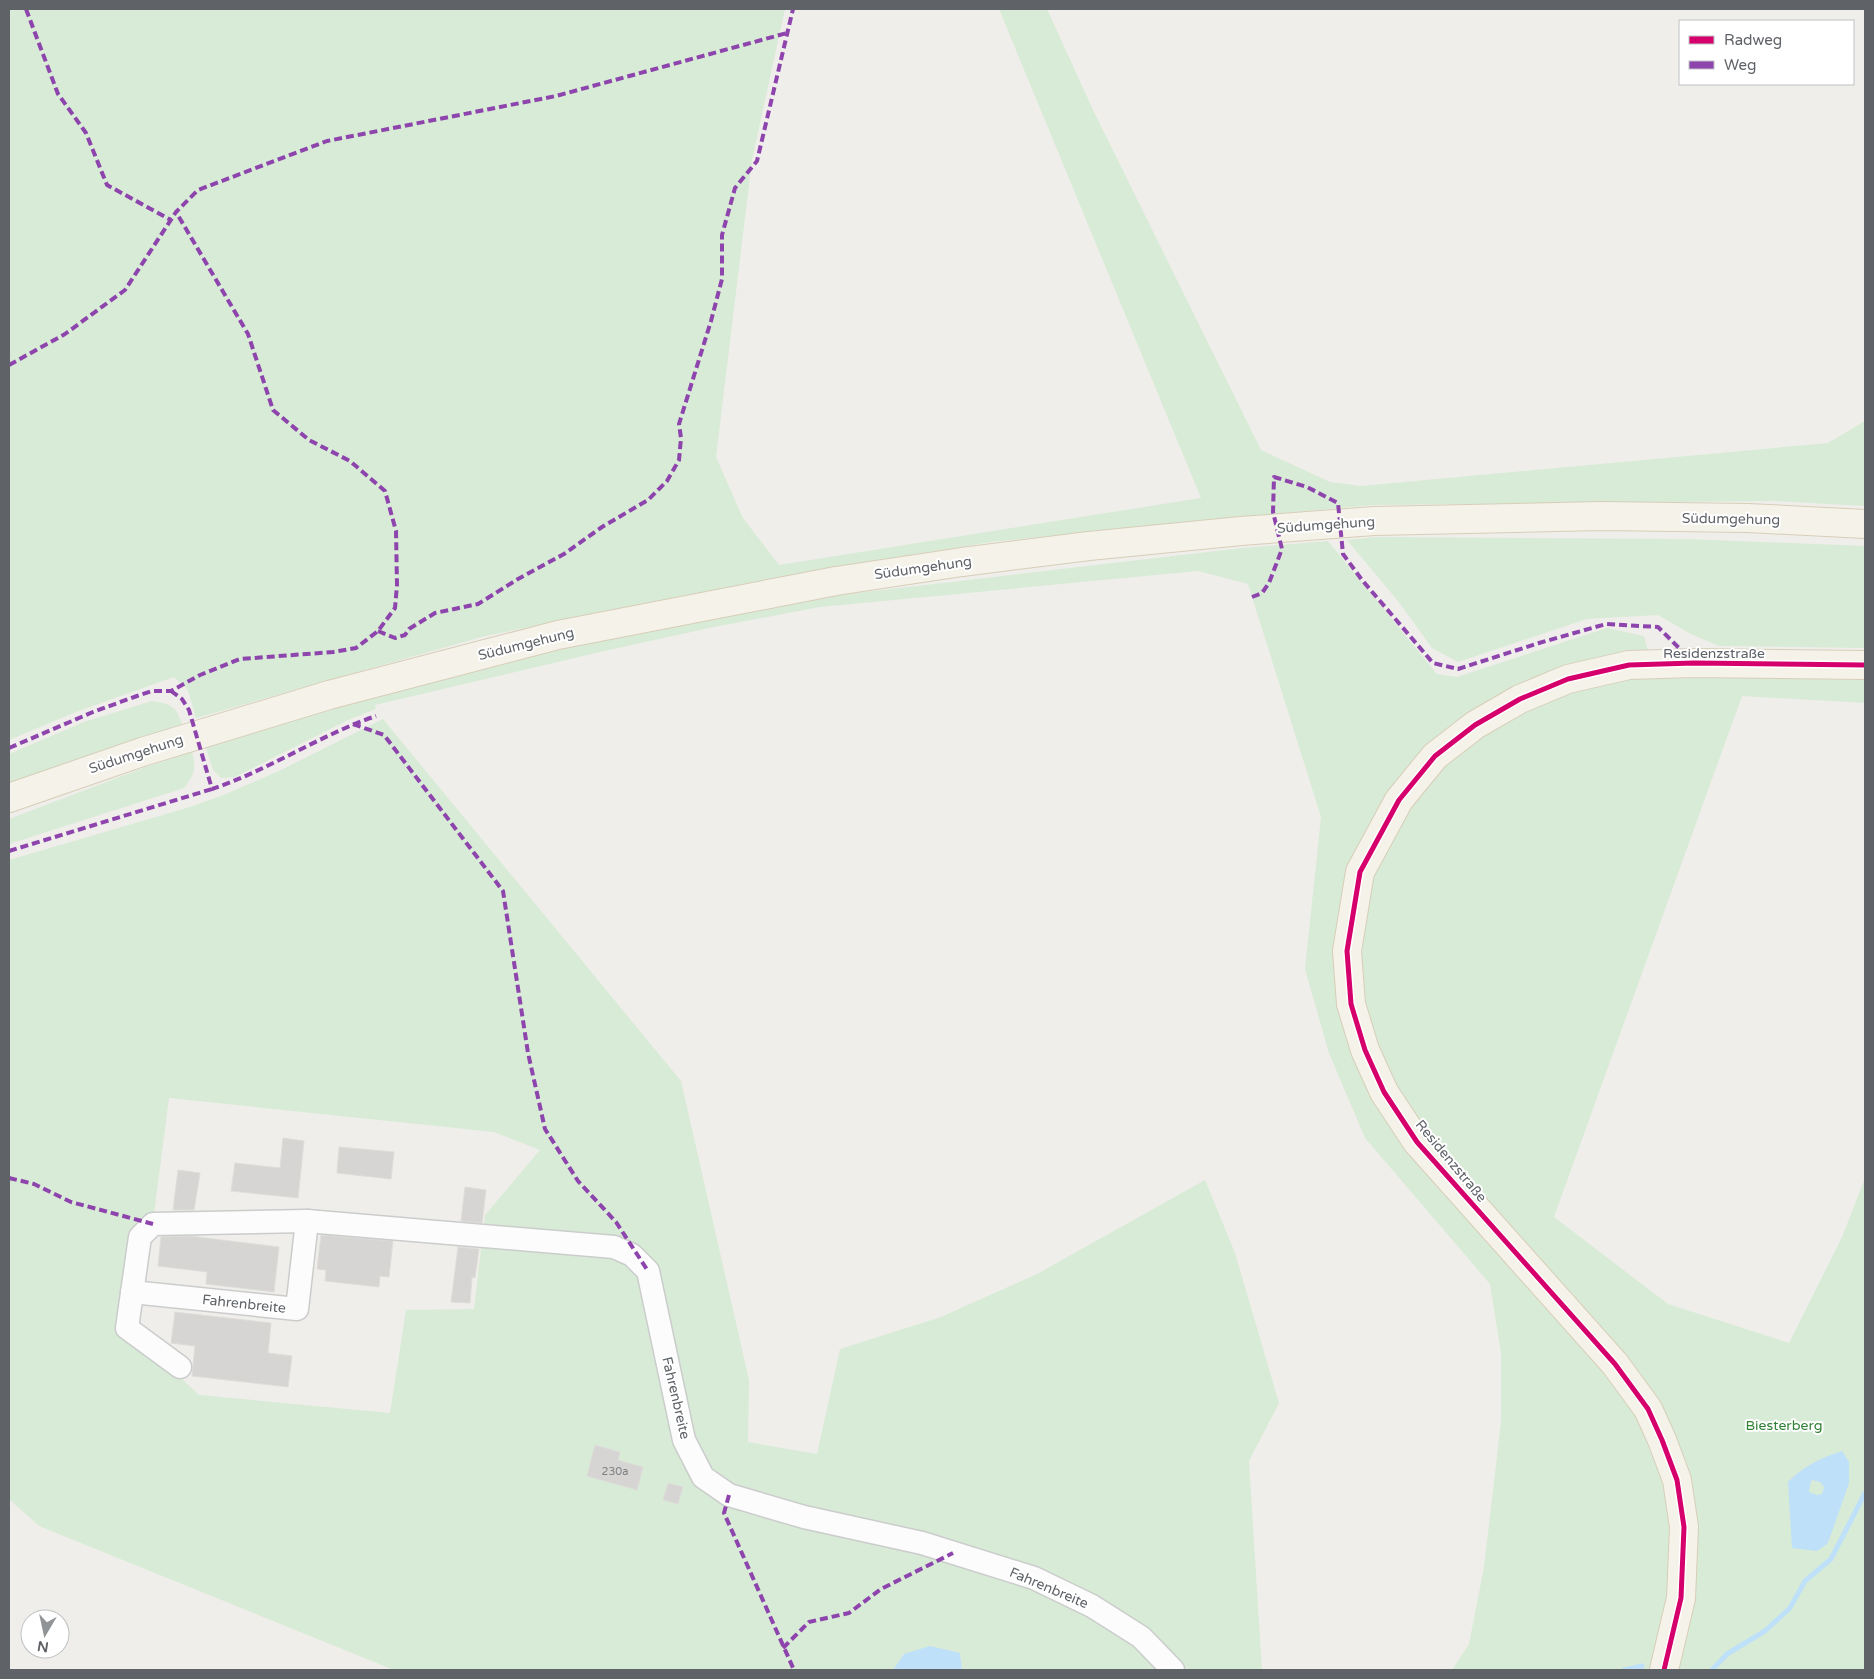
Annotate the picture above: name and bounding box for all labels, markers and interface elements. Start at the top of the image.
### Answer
legend [1679,20,1854,85]
text: Radweg [1724,31,1782,49]
text: Weg [1724,56,1756,74]
street label: Südumgehung [1682,510,1780,528]
street label: Südumgehung [1276,513,1376,537]
street label: Südumgehung [873,553,973,583]
street label: Südumgehung [476,624,576,664]
street label: Residenzstraße [1663,645,1765,662]
street label: Südumgehung [87,731,185,777]
street label: Residenzstraße [1412,1116,1490,1206]
street label: Fahrenbreite [201,1291,287,1317]
street label: Fahrenbreite [658,1355,694,1441]
park label: Biesterberg [1746,1417,1822,1434]
house number: 230a [602,1465,628,1478]
street label: Fahrenbreite [1007,1564,1091,1612]
north arrow [20,1609,70,1659]
text: N [36,1637,50,1656]

